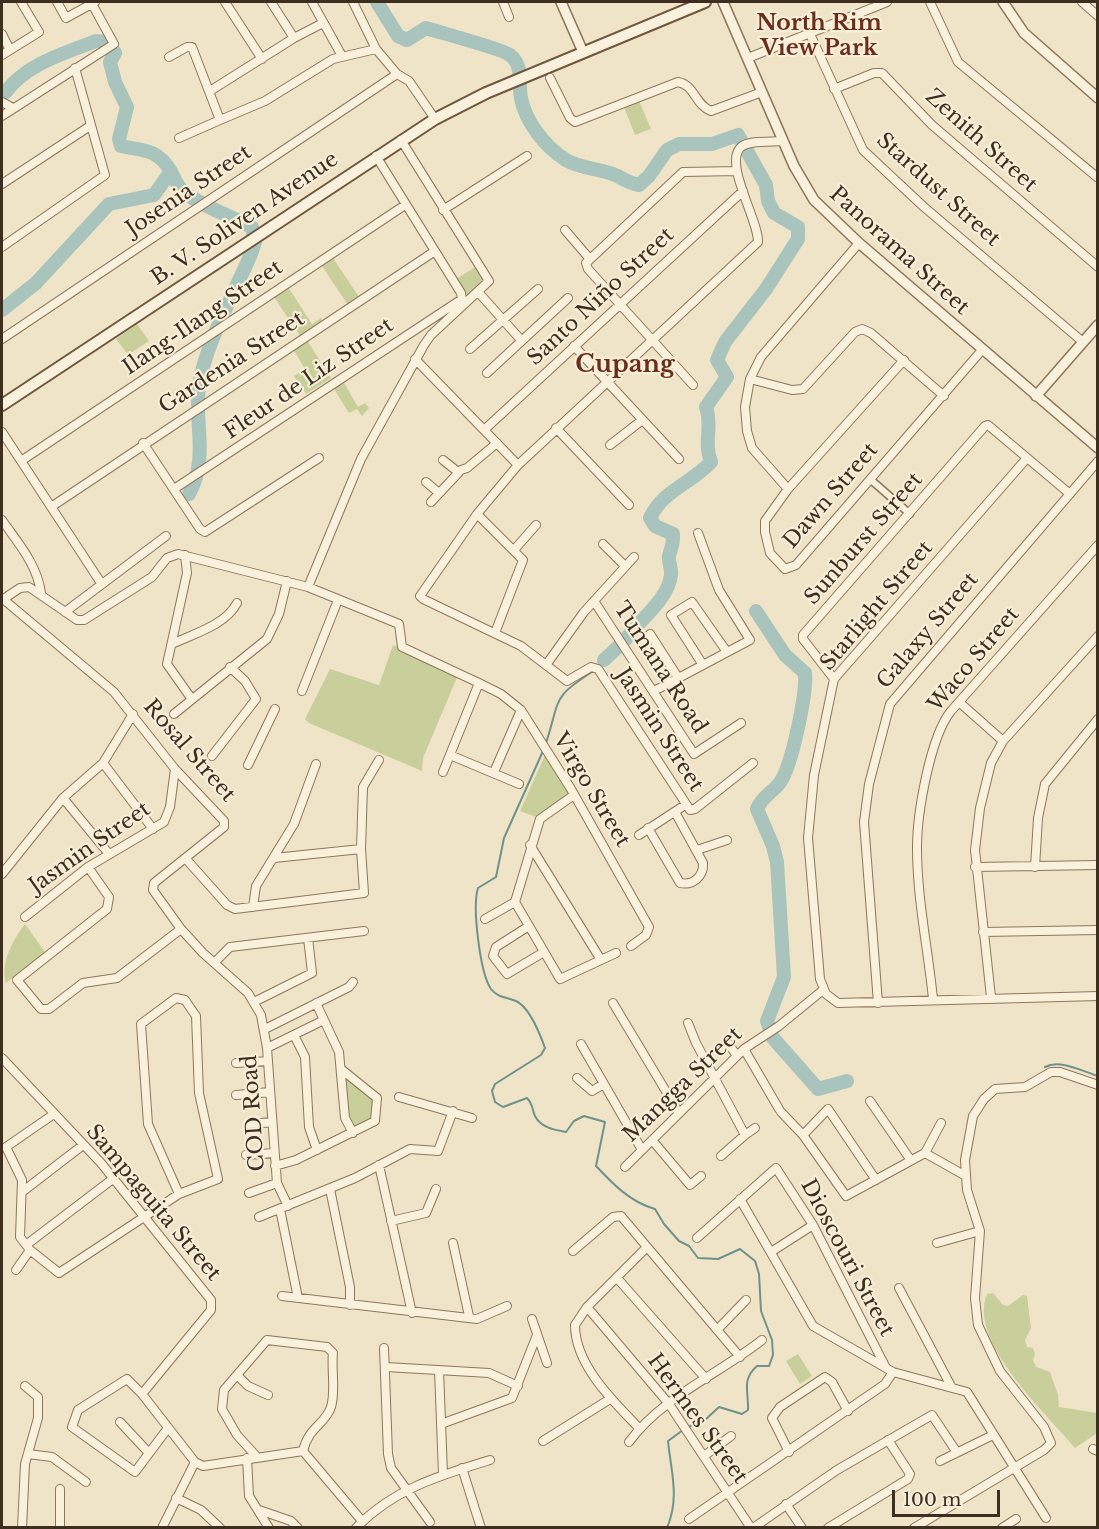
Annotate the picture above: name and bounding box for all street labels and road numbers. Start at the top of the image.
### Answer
street label: Zenith Street [920,84,1042,198]
street label: Stardust Street [871,128,1005,252]
street label: Josenia Street [122,140,256,242]
street label: B. V. Soliven Avenue [147,147,343,291]
street label: Panorama Street [824,182,974,320]
street label: Santo Niño Street [523,223,679,371]
street label: Ilang-Ilang Street [118,255,288,381]
street label: Gardenia Street [155,307,309,419]
street label: Fleur de Liz Street [220,313,398,445]
street label: Dawn Street [778,438,884,554]
street label: Sunburst Street [800,468,928,610]
street label: Starlight Street [816,536,938,676]
street label: Galaxy Street [872,568,984,694]
street label: Tumana Road [608,597,712,739]
street label: Waco Street [923,603,1025,717]
street label: Jasmin Street [610,664,708,796]
street label: Rosal Street [138,695,240,807]
street label: Virgo Street [547,728,635,852]
street label: Jasmin Street [25,797,155,899]
street label: Mangga Street [619,1022,747,1148]
street label: COD Road [237,1054,271,1172]
street label: Sampaguita Street [80,1120,226,1286]
street label: Dioscouri Street [795,1175,899,1341]
street label: Hermes Street [641,1349,753,1489]

